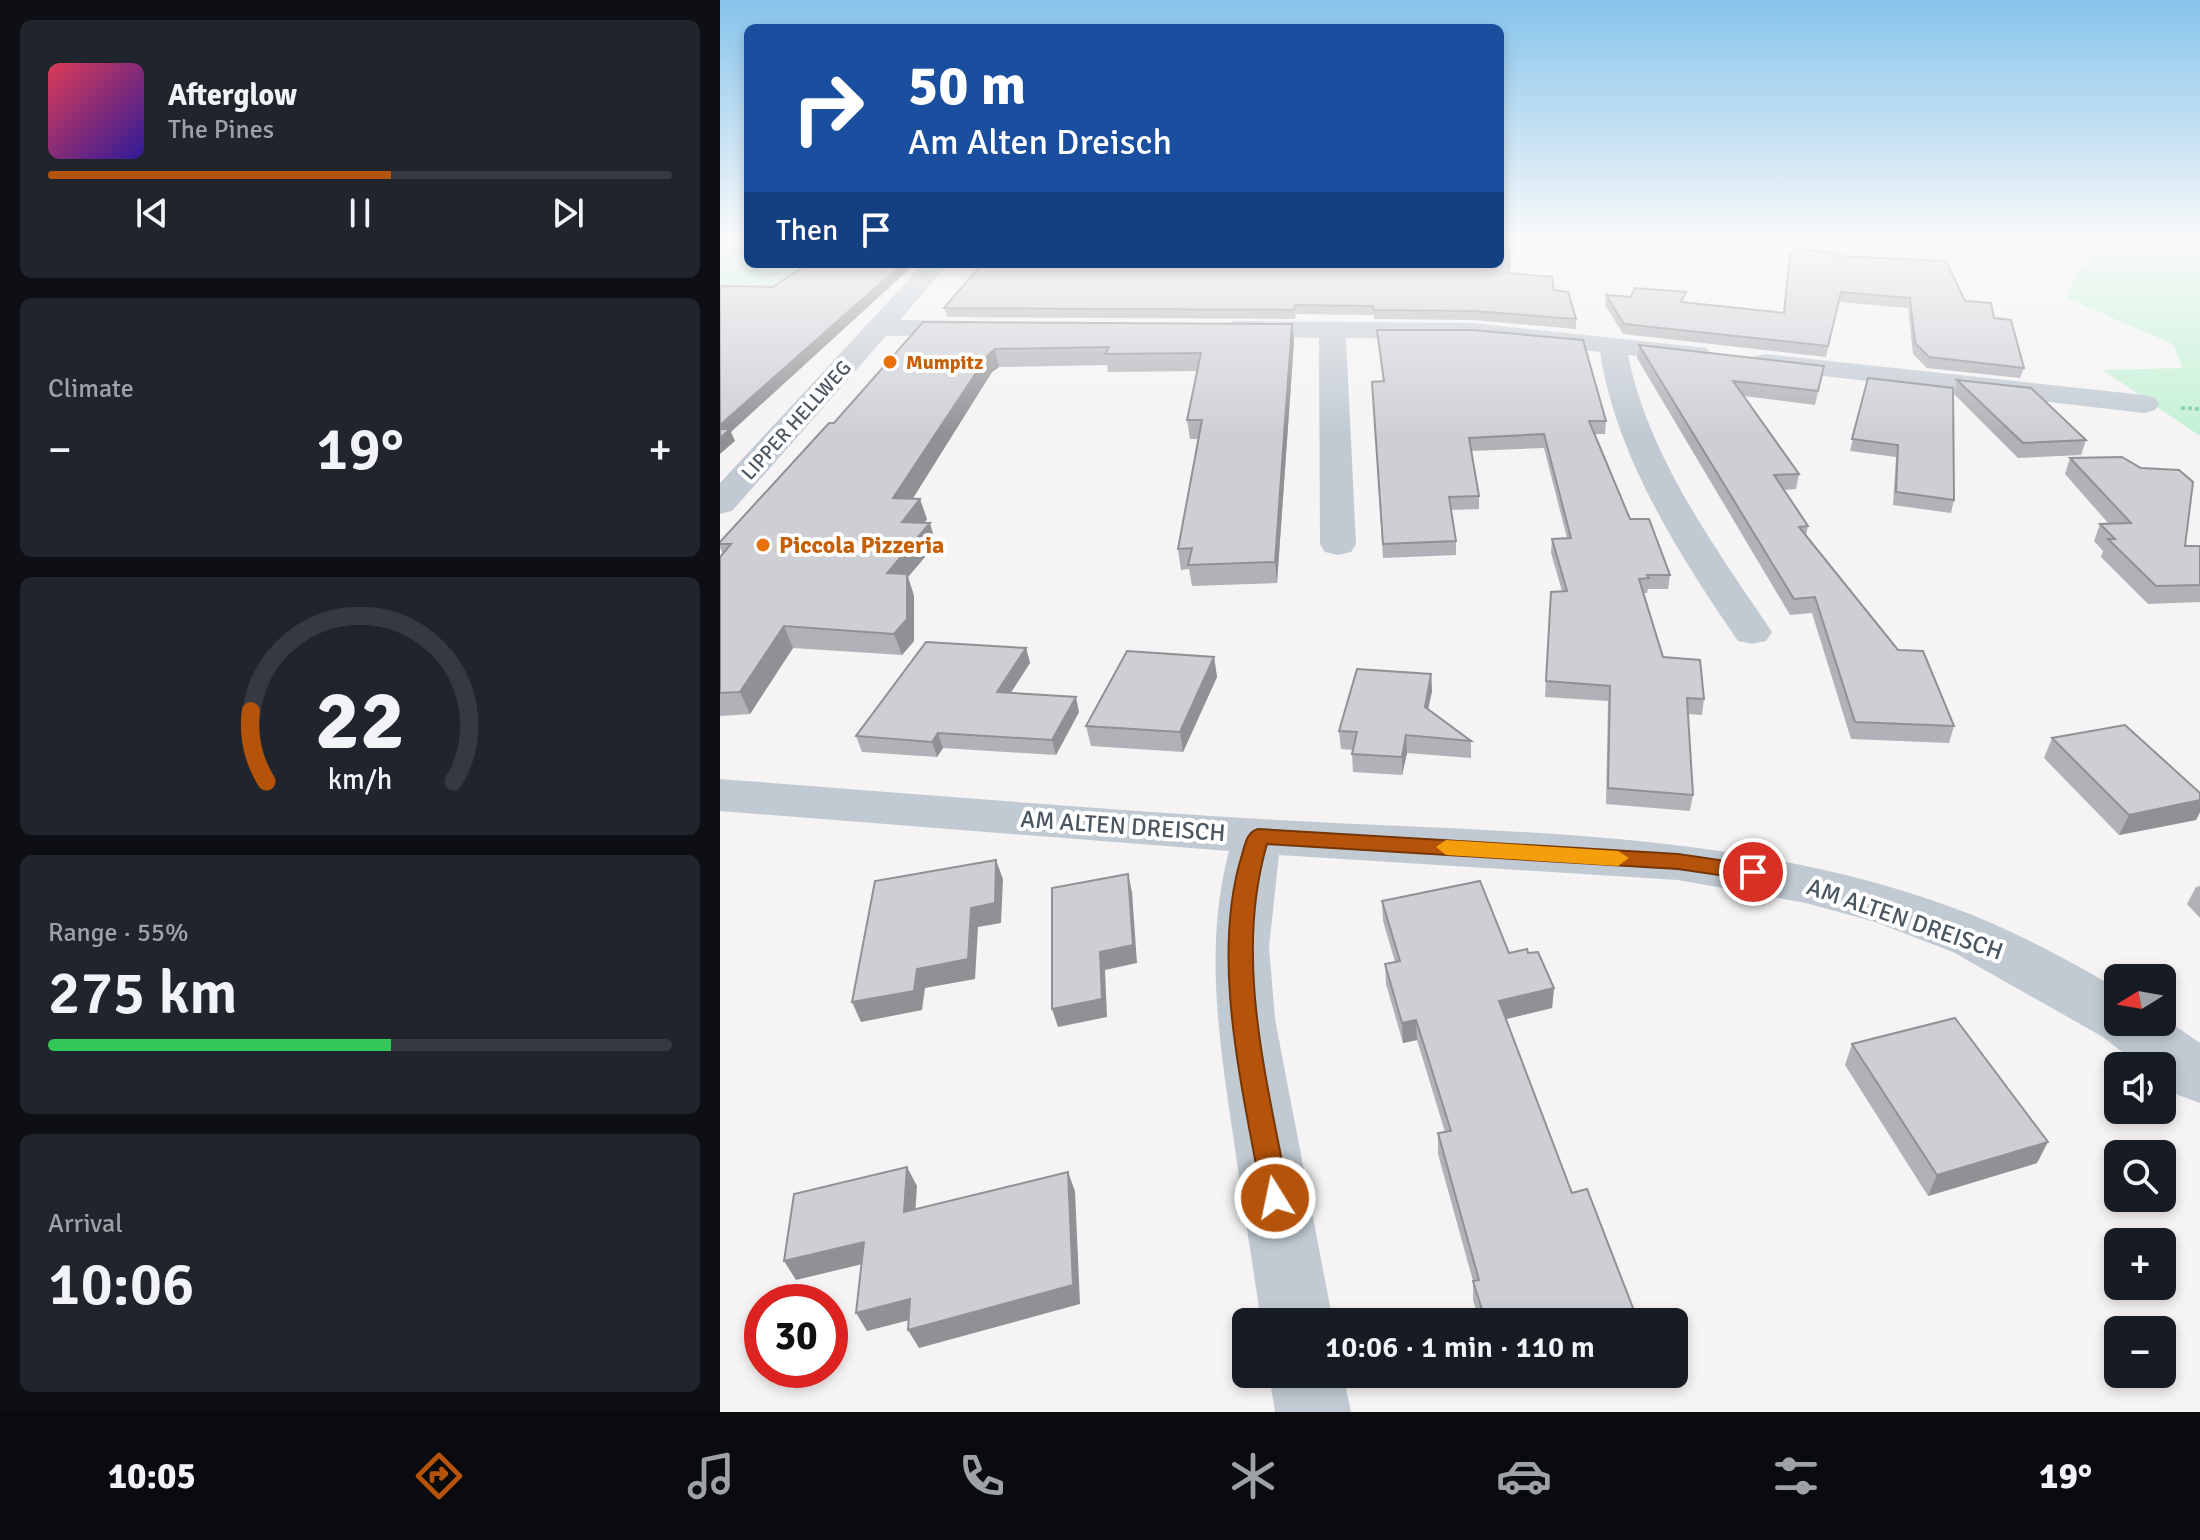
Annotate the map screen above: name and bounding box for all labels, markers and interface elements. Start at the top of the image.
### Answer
text: 50 m [908,51,1026,120]
icon: right [776,56,880,160]
text: Afterglow [168,77,297,114]
text: The Pines [168,114,274,146]
text: Am Alten Dreisch [908,120,1172,165]
icon: previous [130,191,174,235]
icon: pause [338,191,382,235]
icon: next [546,191,590,235]
icon: arrive [854,208,898,252]
text: Then [776,212,838,249]
place label: Mumpitz [906,350,983,375]
marker: Mumpitz [881,353,899,371]
street label: LIPPER HELLWEG [736,355,857,485]
text: Climate [48,373,134,405]
text: 19° [316,413,404,487]
text: − [48,423,72,477]
text: + [648,423,672,477]
place label: Piccola Pizzeria [779,530,944,560]
marker: Piccola Pizzeria [754,536,772,554]
text: 22 [315,670,405,772]
text: km/h [328,762,392,797]
street label: AM ALTEN DREISCH [1020,804,1226,848]
pin [1719,838,1787,906]
icon: arrive [1731,850,1775,894]
street label: AM ALTEN DREISCH [1803,871,2007,967]
text: Range · 55% [48,917,189,949]
text: 275 km [48,957,237,1031]
north arrow [2104,964,2176,1036]
map controls [2104,964,2176,1388]
button: sound [2104,1052,2176,1124]
button: search [2104,1140,2176,1212]
position arrow [1233,1156,1317,1240]
text: Arrival [48,1208,123,1240]
button: + [2104,1228,2176,1300]
text: 10:06 [48,1248,195,1322]
speed limit sign: 30 [744,1284,848,1388]
button: − [2104,1316,2176,1388]
text: 10:06 · 1 min · 110 m [1325,1329,1595,1366]
icon: directions [411,1448,467,1504]
icon: music [683,1448,739,1504]
icon: phone [954,1448,1010,1504]
icon: climate [1225,1448,1281,1504]
icon: car [1496,1448,1552,1504]
icon: filters [1768,1448,1824,1504]
text: 10:05 [108,1454,196,1499]
text: 19° [2039,1454,2092,1499]

